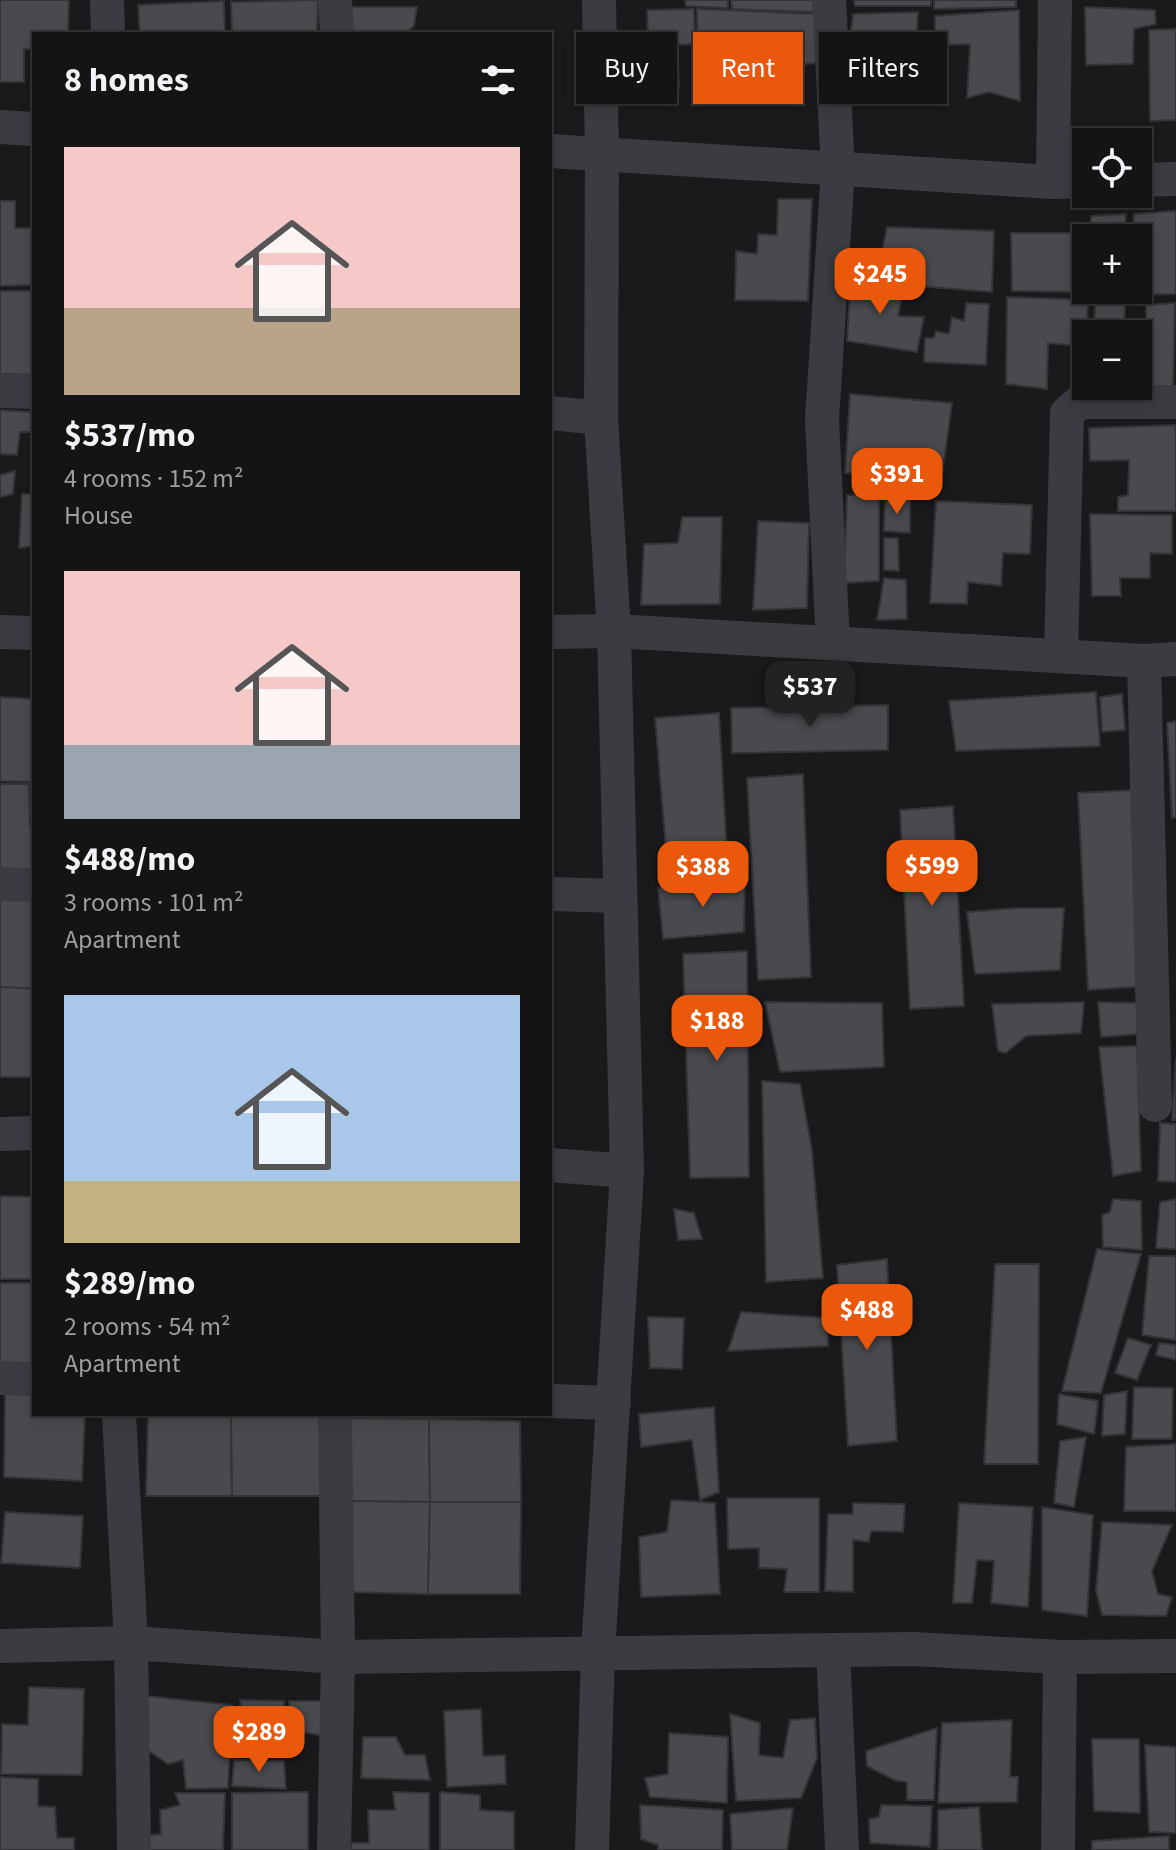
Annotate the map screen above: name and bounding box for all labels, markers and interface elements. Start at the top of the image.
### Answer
chip: Buy [576,32,677,104]
chip: Rent [693,32,803,104]
chip: Filters [819,32,947,104]
text: 8 homes [64,56,189,105]
icon: filters [476,58,520,102]
map controls [1072,128,1152,400]
button: locate [1072,128,1152,208]
icon: home [220,199,364,343]
button: + [1072,224,1152,304]
pin: $245 [833,248,927,316]
text: $245 [853,255,907,292]
button: − [1072,320,1152,400]
text: $537/mo [64,411,195,460]
pin: $391 [850,448,944,516]
text: $391 [870,455,924,492]
text: 4 rooms · 152 m² [64,460,243,497]
text: House [64,497,133,534]
icon: home [220,623,364,767]
pin: $537 [763,661,857,729]
text: $537 [783,668,837,705]
text: $488/mo [64,835,195,884]
pin: $599 [885,840,979,908]
pin: $388 [656,841,750,909]
text: $599 [905,847,959,884]
text: $388 [676,848,730,885]
text: 3 rooms · 101 m² [64,884,243,921]
text: Apartment [64,921,181,958]
pin: $188 [670,995,764,1063]
text: $188 [690,1002,744,1039]
icon: home [220,1047,364,1191]
text: $289/mo [64,1259,195,1308]
pin: $488 [820,1284,914,1352]
text: $488 [840,1291,894,1328]
text: 2 rooms · 54 m² [64,1308,231,1345]
text: Apartment [64,1345,181,1382]
pin: $289 [212,1706,306,1774]
text: $289 [232,1713,286,1750]

